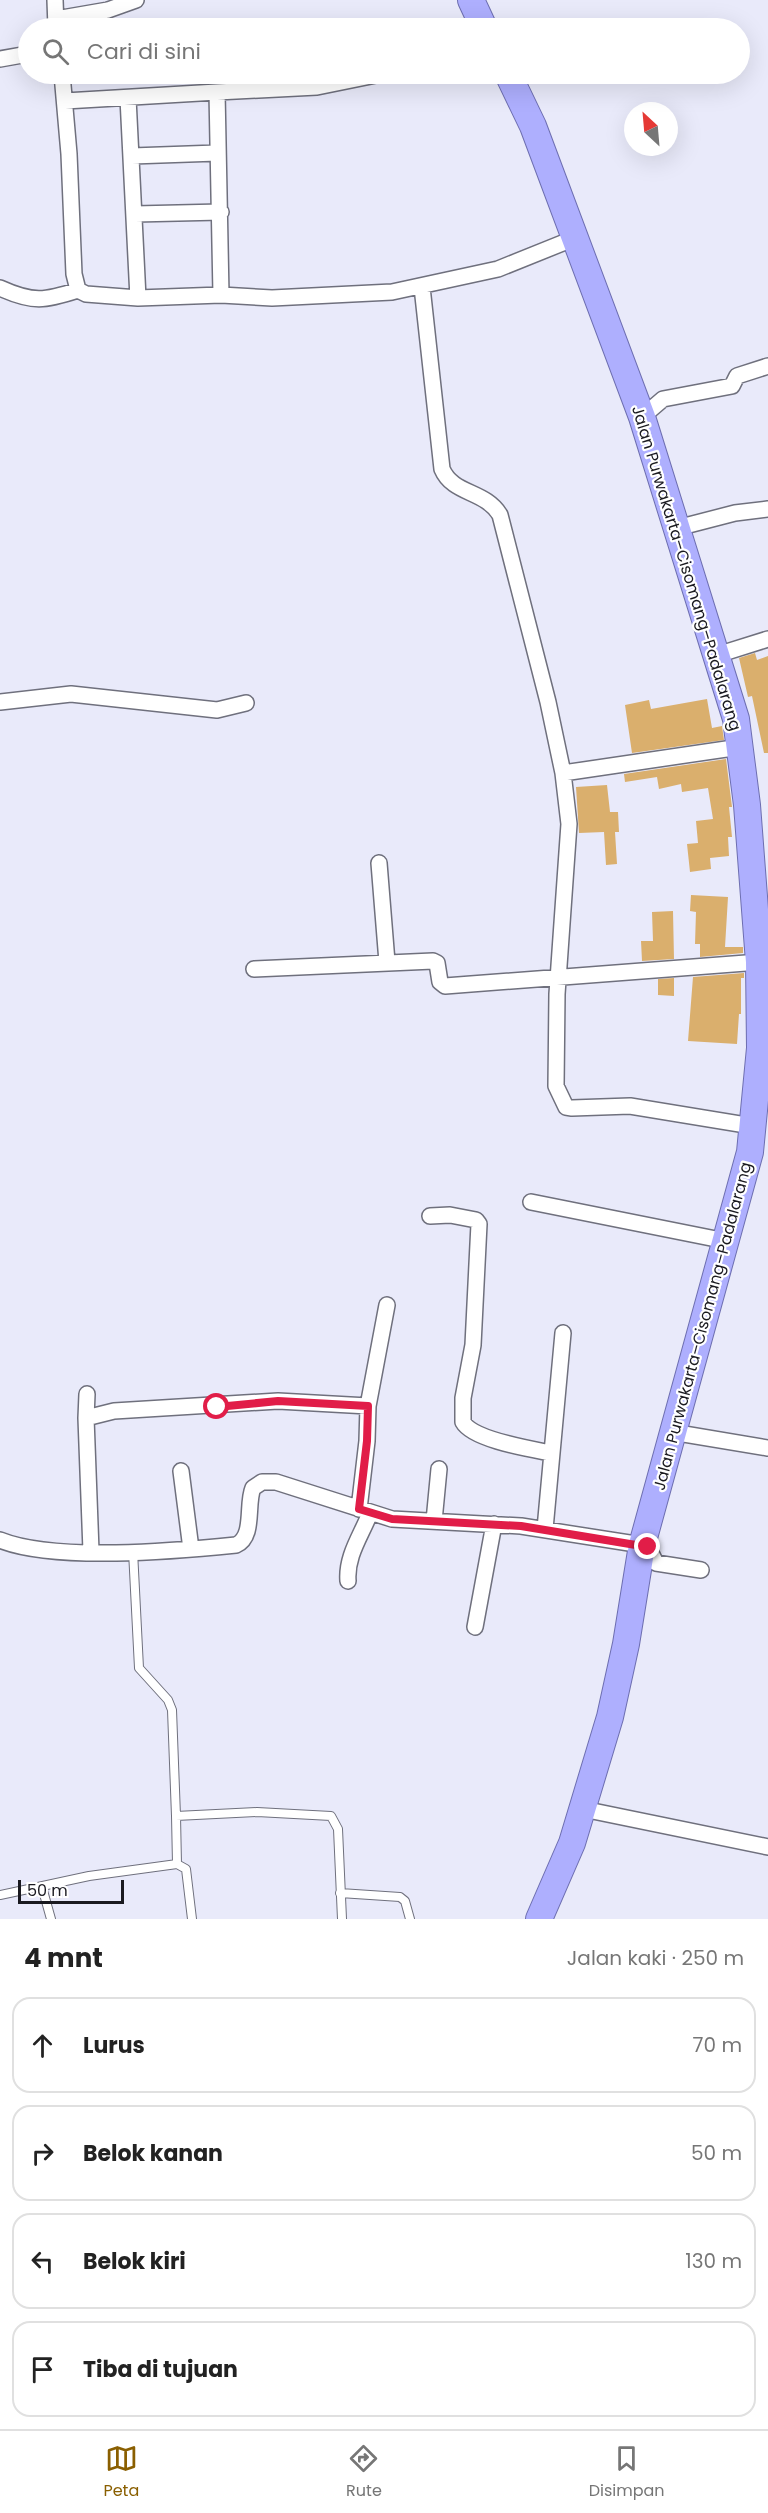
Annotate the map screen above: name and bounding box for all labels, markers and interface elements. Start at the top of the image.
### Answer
search box [18,18,750,84]
icon: search [39,35,72,68]
text: Cari di sini [87,36,201,67]
north arrow [624,102,678,156]
street label: Jalan Purwakarta–Cisomang–Padalarang [626,403,747,734]
street label: Jalan Purwakarta–Cisomang–Padalarang [648,1160,757,1493]
route start [203,1393,229,1419]
route end [634,1533,660,1559]
scale bar [18,1877,124,1904]
text: 50 m [27,1879,68,1902]
text: 4 mnt [24,1940,103,1976]
text: Jalan kaki · 250 m [567,1944,744,1972]
icon: ahead [26,2029,59,2062]
text: Lurus [83,2030,145,2061]
text: 70 m [693,2031,742,2059]
icon: right [26,2137,59,2170]
text: Belok kanan [83,2138,223,2169]
text: 50 m [691,2139,742,2167]
icon: left [26,2245,59,2278]
text: Belok kiri [83,2246,186,2277]
text: 130 m [685,2247,742,2275]
icon: arrive [26,2353,59,2386]
text: Tiba di tujuan [83,2354,238,2385]
tab: Peta [103,2442,139,2503]
tab: Rute [346,2442,382,2503]
tab: Disimpan [589,2442,665,2503]

